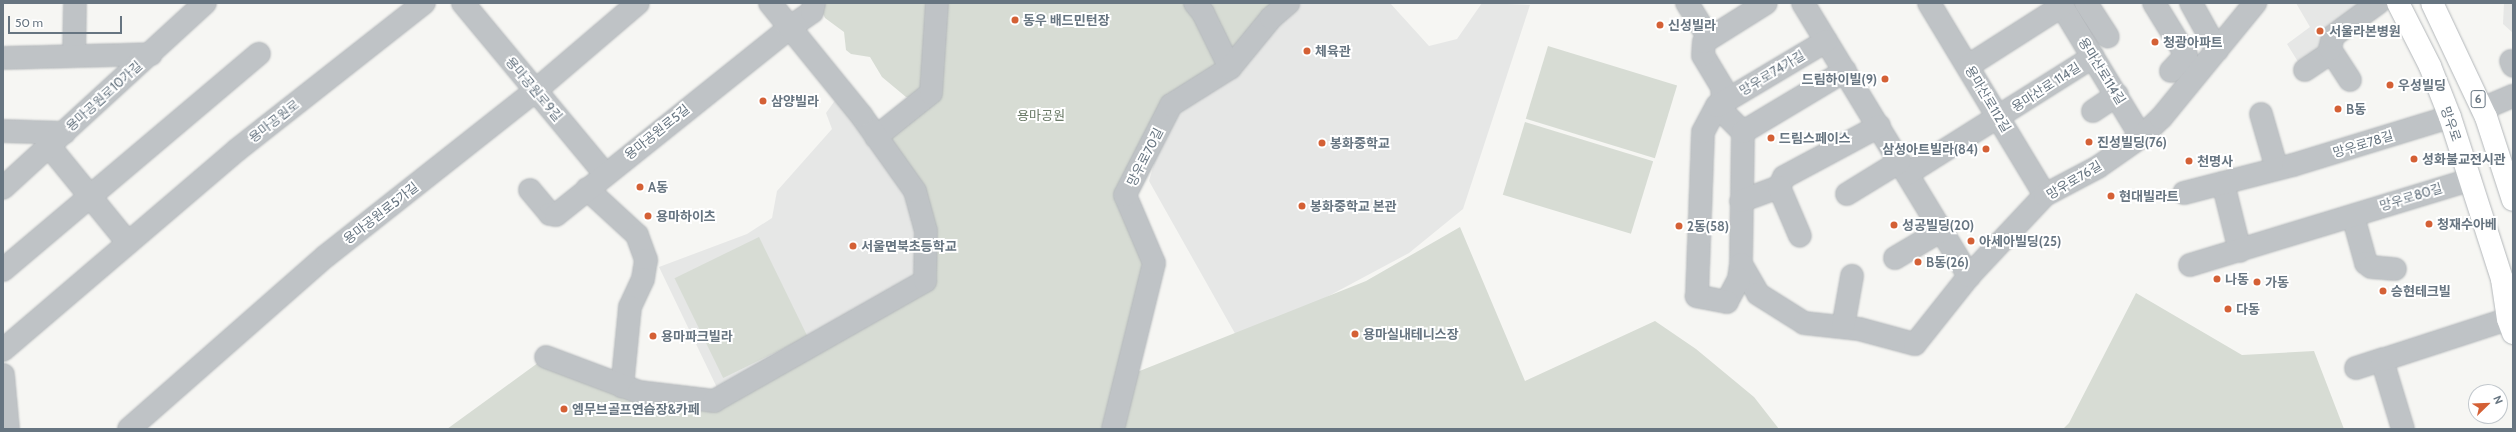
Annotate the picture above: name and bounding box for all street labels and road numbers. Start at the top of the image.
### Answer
street label: 용마산로114길 [2075,35,2129,107]
street label: 망우로74가길 [1737,47,1807,99]
street label: 용마공원로9길 [503,54,565,124]
street label: 용마공원로10가길 [63,58,145,134]
street label: 용마산로 114길 [2009,59,2083,115]
street label: 용마산로112길 [1962,63,2014,135]
road number: 6 [2470,89,2486,109]
street label: 용마공원로 [246,96,302,146]
street label: 용마공원로5길 [621,101,693,163]
street label: 망우로 [2438,104,2464,144]
street label: 망우로70길 [1124,125,1166,189]
street label: 망우로78길 [2331,127,2395,161]
street label: 망우로76길 [2044,157,2104,203]
street label: 용마공원로5가길 [340,179,422,247]
street label: 망우로80길 [2378,180,2444,214]

